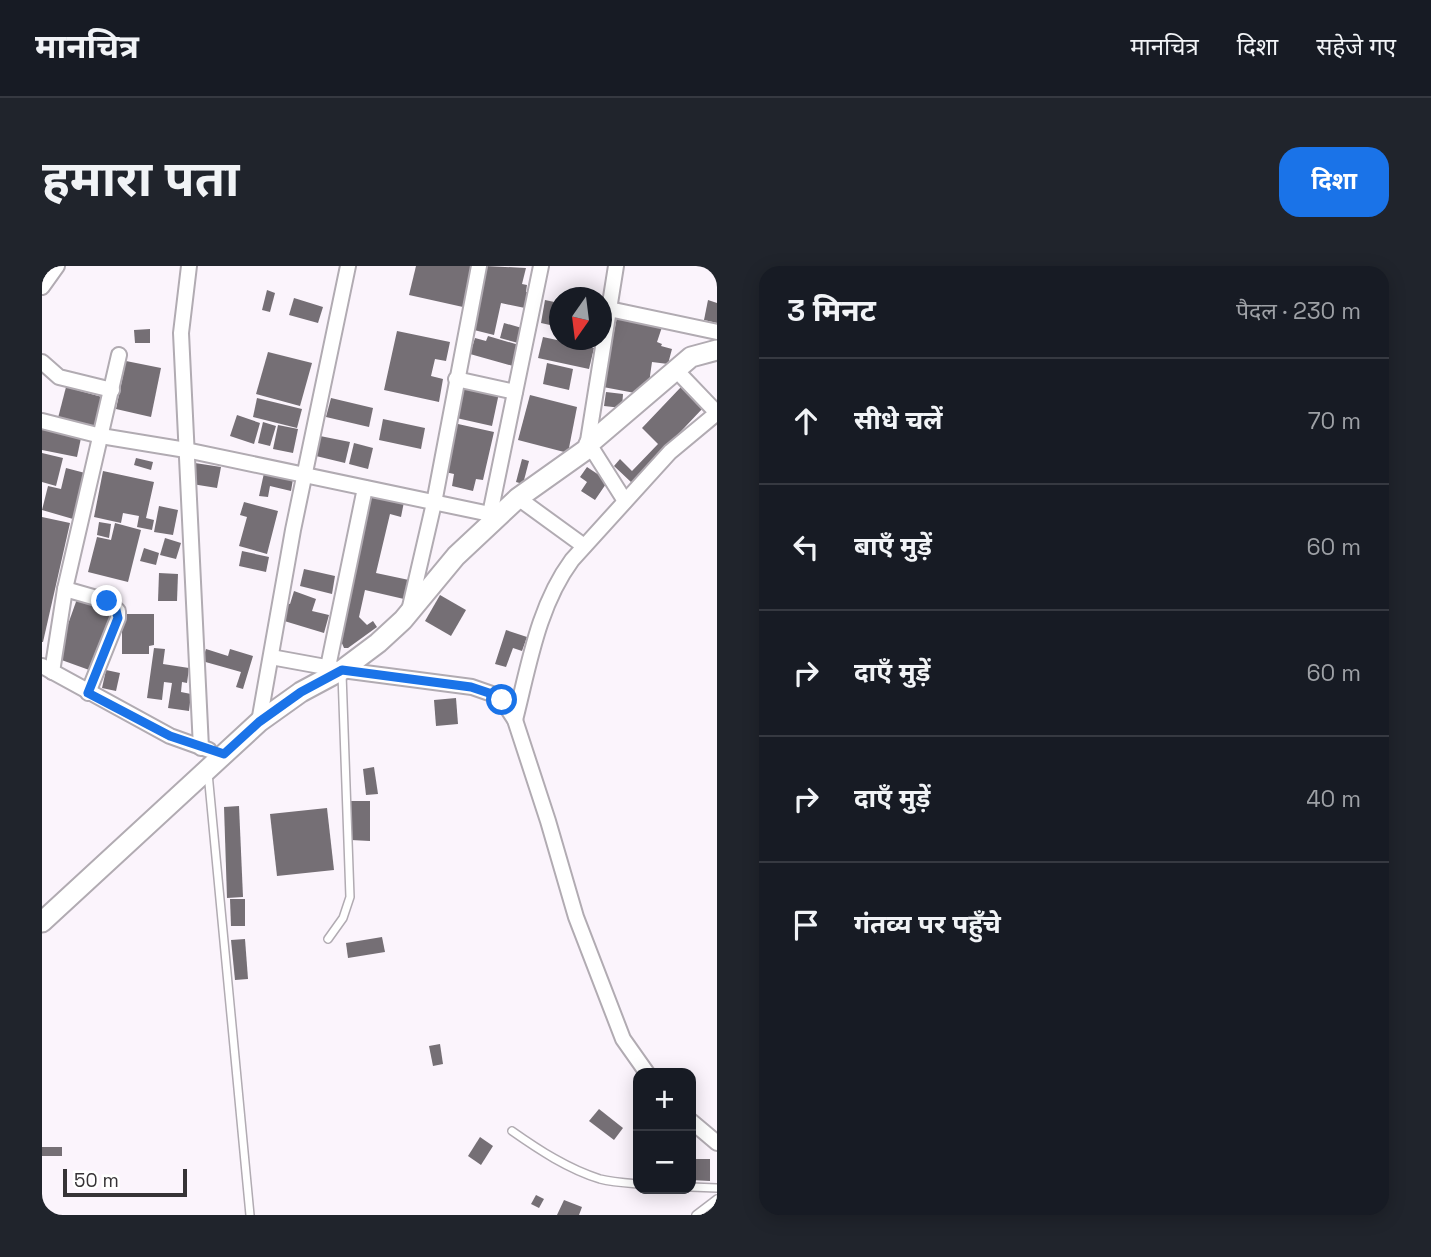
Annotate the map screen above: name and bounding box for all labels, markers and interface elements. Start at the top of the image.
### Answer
text: मानचित्र [35,26,139,68]
text: मानचित्र [1130,31,1199,62]
text: दिशा [1237,31,1278,62]
text: सहेजे गए [1316,31,1396,62]
button: दिशा [1279,147,1389,217]
text: हमारा पता [42,148,239,210]
north arrow [549,287,612,350]
text: 3 मिनट [787,291,876,330]
text: पैदल · 230 m [1236,296,1361,326]
icon: ahead [787,402,825,440]
text: सीधे चलें [854,403,943,437]
text: 70 m [1308,406,1361,436]
icon: left [787,528,825,566]
text: बाएँ मुड़ें [854,529,932,563]
text: 60 m [1306,532,1361,562]
route end [91,585,122,616]
icon: right [787,654,825,692]
text: दाएँ मुड़ें [854,655,930,689]
text: 60 m [1306,658,1361,688]
route start [486,684,517,715]
icon: right [787,780,825,818]
text: दाएँ मुड़ें [854,781,930,815]
text: 40 m [1306,784,1361,814]
icon: arrive [787,906,825,944]
text: गंतव्य पर पहुँचे [854,907,1001,941]
map controls [633,1068,696,1194]
button: + [633,1068,696,1131]
button: − [633,1131,696,1194]
scale bar [63,1166,187,1198]
text: 50 m [74,1168,119,1193]

